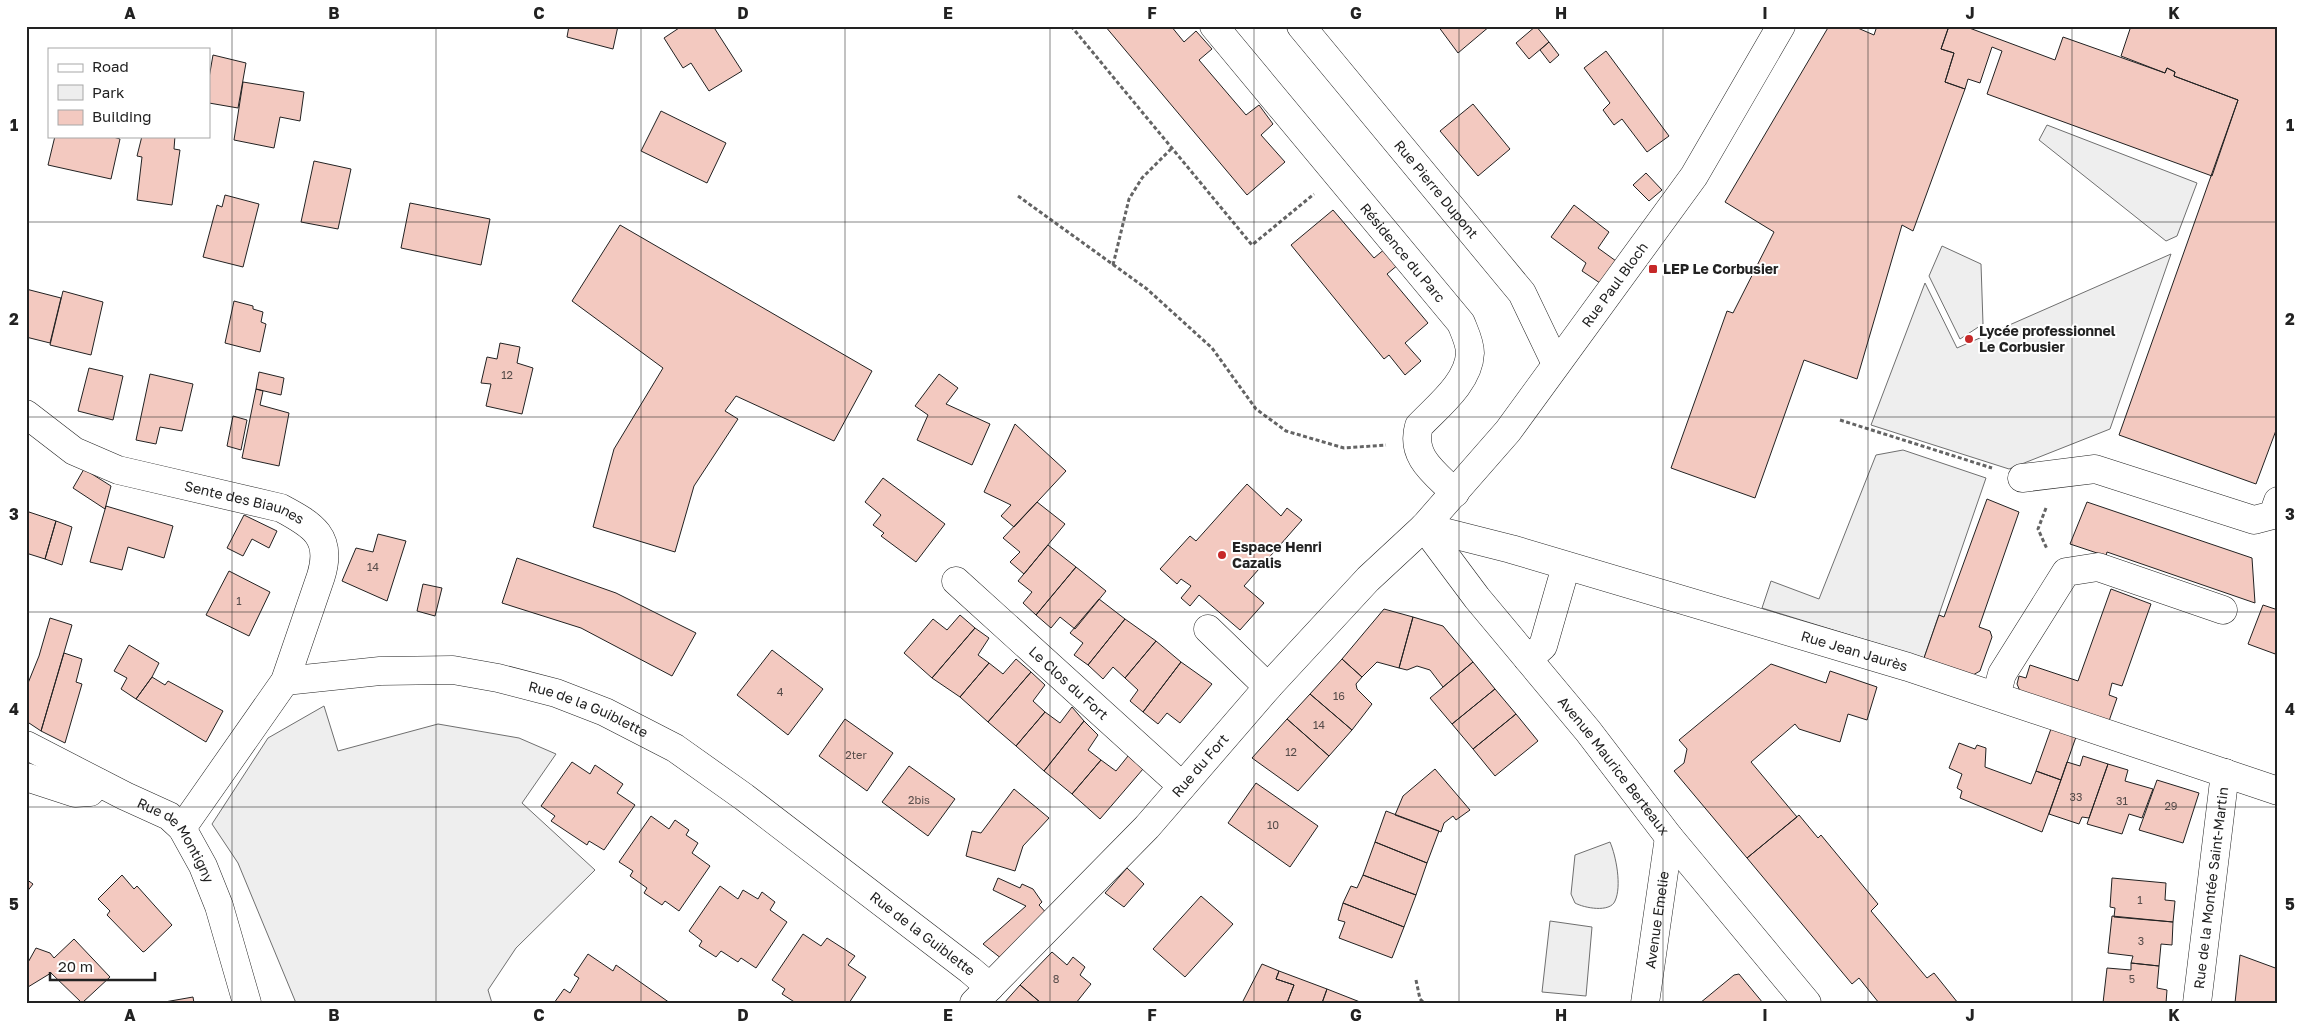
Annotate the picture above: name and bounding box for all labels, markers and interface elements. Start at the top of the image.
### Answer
text: A [124,3,136,23]
text: B [328,3,340,23]
text: C [533,3,545,23]
text: D [737,3,749,23]
text: E [943,3,953,23]
text: F [1147,3,1157,23]
text: G [1350,3,1362,23]
text: H [1555,3,1567,23]
text: I [1762,3,1768,23]
text: J [1965,3,1975,23]
text: K [2168,3,2180,23]
legend [48,48,210,138]
text: Road [92,57,129,75]
text: Park [92,83,125,101]
text: Building [92,107,152,125]
text: 1 [10,115,18,135]
text: 1 [2286,115,2294,135]
street label: Rue Pierre Dupont [1391,136,1482,242]
street label: Résidence du Parc [1357,199,1449,306]
street label: Rue Paul Bloch [1578,239,1651,330]
place label: LEP Le Corbusier [1663,260,1779,277]
marker: LEP Le Corbusier [1647,263,1659,275]
text: 2 [9,309,19,329]
text: 2 [2285,309,2295,329]
place label: Lycée professionnel Le Corbusier [1979,322,2116,355]
marker: Lycée professionnel Le Corbusier [1963,333,1975,345]
house number: 12 [501,368,513,381]
street label: Sente des Biaunes [183,477,308,527]
text: 3 [9,504,19,524]
text: 3 [2285,504,2295,524]
place label: Espace Henri Cazalis [1232,538,1322,571]
marker: Espace Henri Cazalis [1216,549,1228,561]
house number: 14 [367,560,379,573]
house number: 1 [236,594,242,607]
street label: Rue Jean Jaurès [1799,627,1910,674]
street label: Le Clos du Fort [1026,642,1112,723]
street label: Rue de la Guiblette [527,677,651,741]
house number: 4 [777,685,784,698]
house number: 16 [1333,689,1345,702]
street label: Avenue Maurice Berteaux [1555,693,1673,838]
text: 4 [9,699,19,719]
text: 4 [2285,699,2295,719]
house number: 14 [1313,718,1325,731]
street label: Rue du Fort [1168,730,1232,800]
house number: 12 [1285,745,1297,758]
house number: 2ter [845,748,867,761]
street label: Rue de la Montée Saint-Martin [2190,786,2231,990]
house number: 33 [2070,790,2082,803]
house number: 2bis [908,793,930,806]
street label: Rue de Montigny [135,794,218,885]
house number: 31 [2116,794,2128,807]
house number: 29 [2164,799,2178,812]
house number: 10 [1267,818,1279,831]
street label: Avenue Emelie [1641,870,1672,970]
street label: Rue de la Guiblette [867,888,979,979]
house number: 1 [2137,893,2143,906]
text: 5 [9,894,19,914]
text: 5 [2285,894,2295,914]
house number: 3 [2138,934,2144,947]
scale bar [50,949,155,981]
text: 20 m [58,957,93,975]
house number: 8 [1053,972,1060,985]
house number: 5 [2129,972,2135,985]
text: A [124,1005,136,1025]
text: B [328,1005,340,1025]
text: C [533,1005,545,1025]
text: D [737,1005,749,1025]
text: E [943,1005,953,1025]
text: F [1147,1005,1157,1025]
text: G [1350,1005,1362,1025]
text: H [1555,1005,1567,1025]
text: I [1762,1005,1768,1025]
text: J [1965,1005,1975,1025]
text: K [2168,1005,2180,1025]

